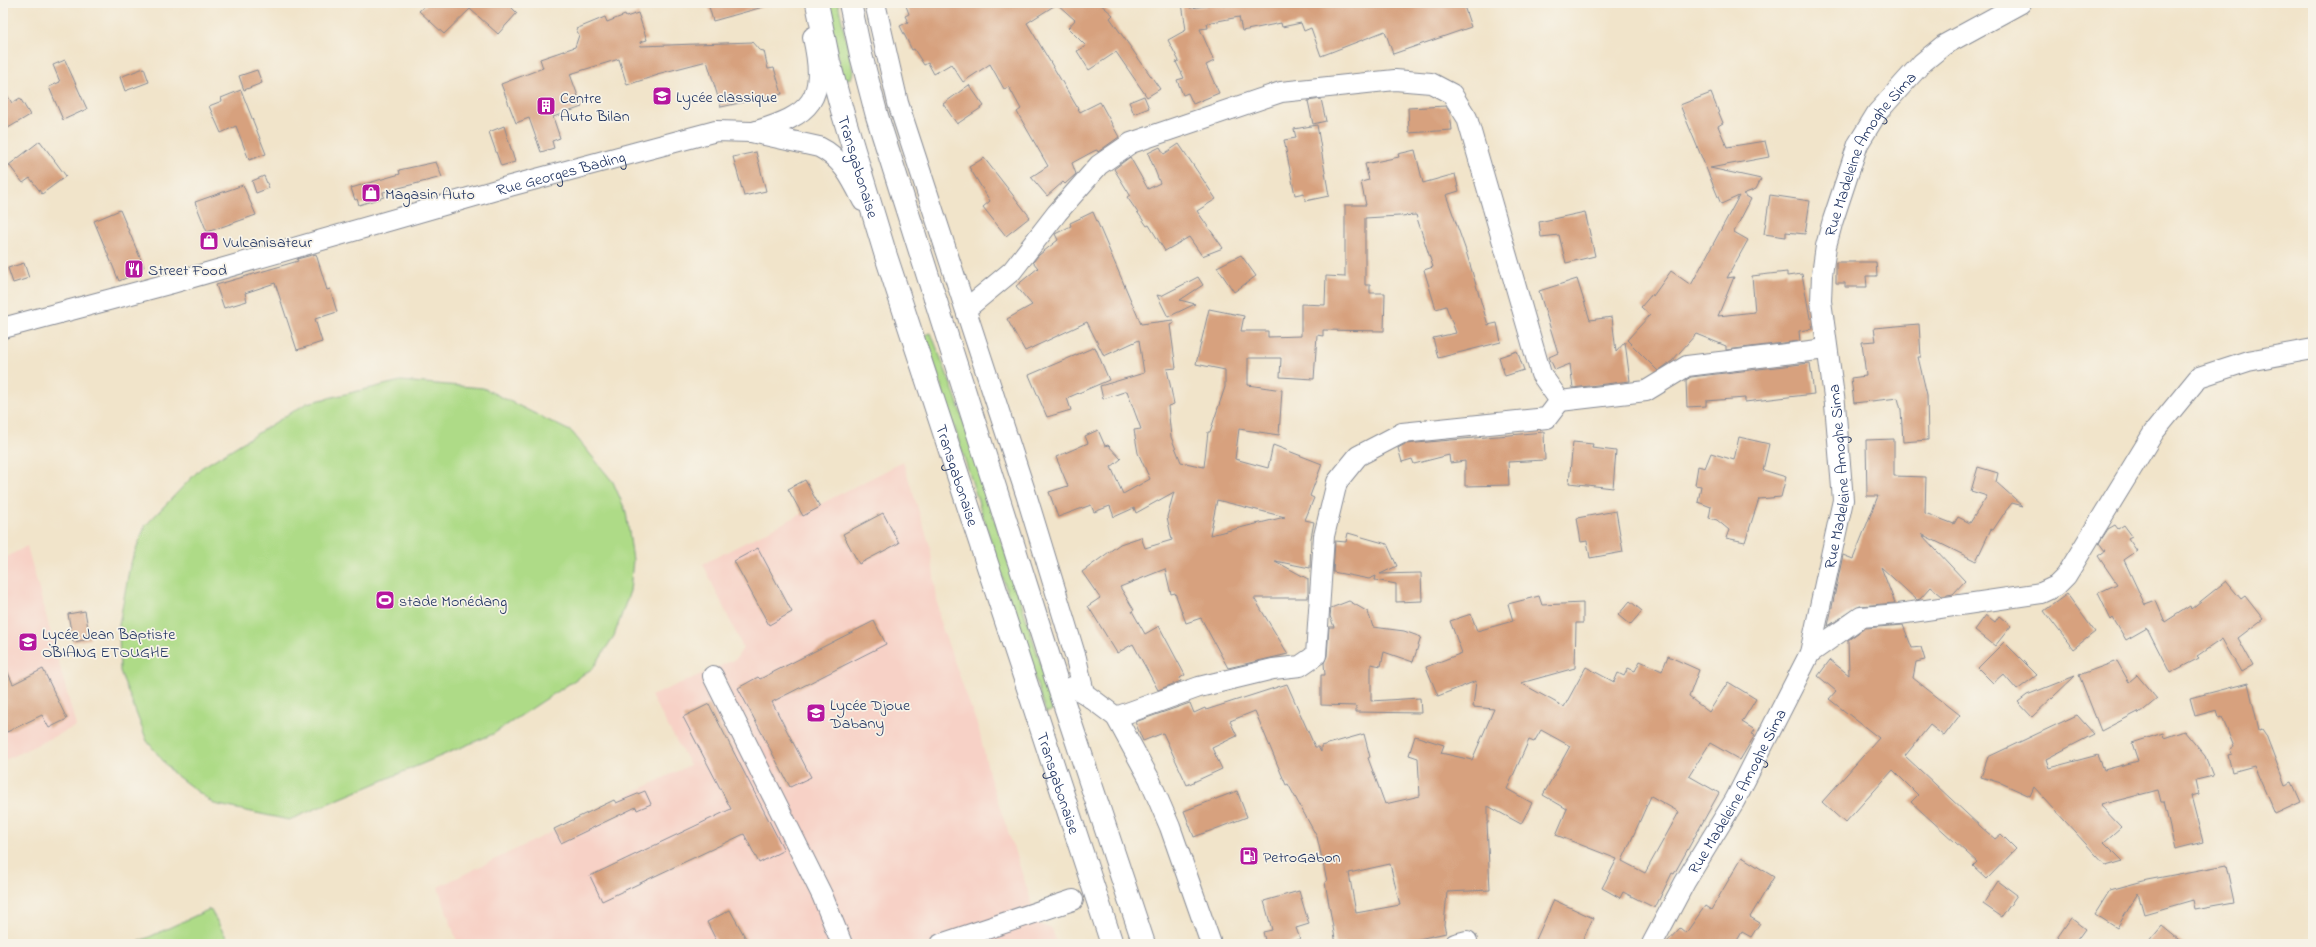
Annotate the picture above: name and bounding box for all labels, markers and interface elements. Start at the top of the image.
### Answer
street label: Rue Madeleine Amoghe Sima [1819,67,1923,239]
school or university icon: Lycée classique [651,85,673,107]
place label: Lycée classique [676,86,778,110]
place label: Centre Auto Bilan [560,87,630,129]
building icon: Centre Auto Bilan [535,95,557,117]
street label: Transgabonaise [830,113,884,222]
street label: Rue Georges Bading [494,146,628,203]
shop icon: Magasin Auto [360,182,382,204]
place label: Magasin Auto [385,183,475,207]
shop icon: Vulcanisateur [198,230,220,252]
place label: Vulcanisateur [222,231,312,255]
restaurant icon: Street Food [123,258,145,280]
place label: Street Food [148,259,227,283]
street label: Rue Madeleine Amoghe Sima [1819,383,1857,571]
street label: Transgabonaise [928,421,984,531]
sports icon: stade Monédang [374,589,396,611]
place label: stade Monédang [399,590,507,614]
place label: Lycée Jean Baptiste OBIANG ETOUGHE [42,623,176,665]
school or university icon: Lycée Jean Baptiste OBIANG ETOUGHE [17,631,39,653]
place label: Lycée Djoue Dabany [829,694,911,736]
school or university icon: Lycée Djoue Dabany [805,702,827,724]
street label: Rue Madeleine Amoghe Sima [1683,705,1794,879]
street label: Transgabonaise [1029,729,1085,838]
fuel station icon: PetroGabon [1238,845,1260,867]
place label: PetroGabon [1263,846,1341,870]

